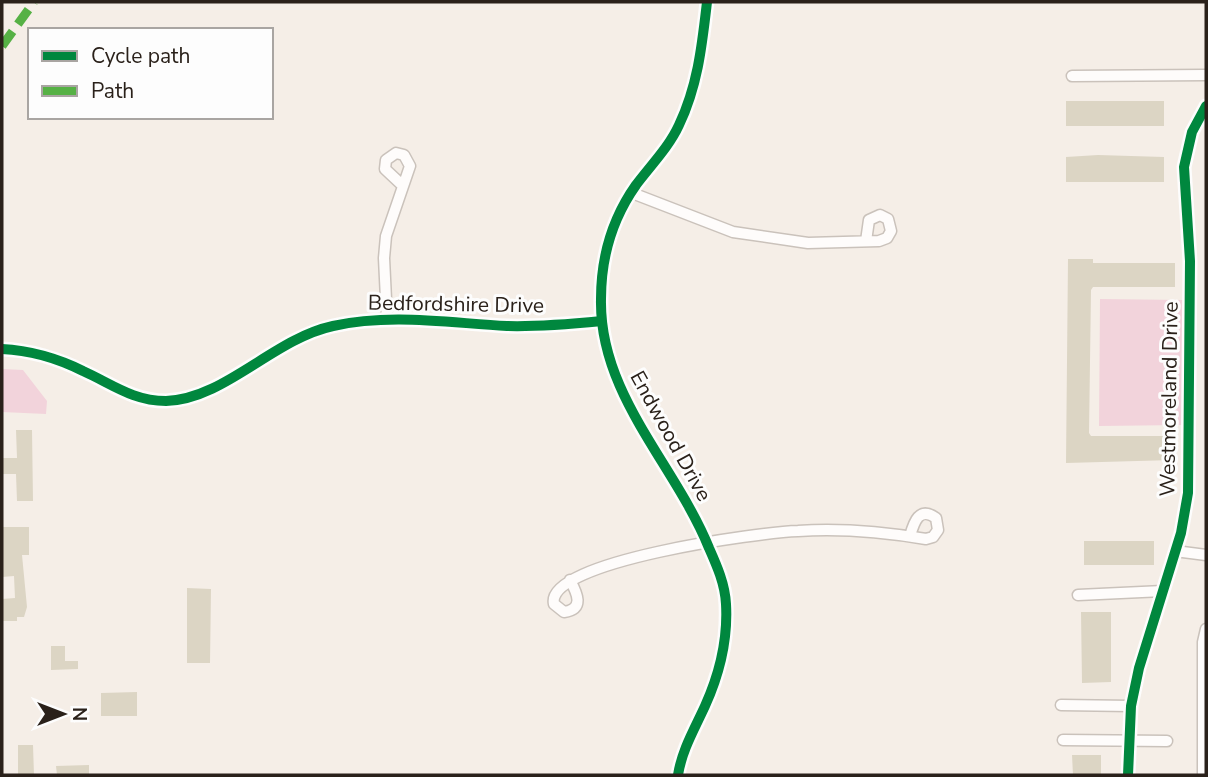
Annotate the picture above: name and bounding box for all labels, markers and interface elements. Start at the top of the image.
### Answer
legend [28,28,273,119]
text: Cycle path [91,42,190,70]
text: Path [91,77,134,105]
street label: Bedfordshire Drive [368,288,544,320]
street label: Westmoreland Drive [1153,301,1185,497]
street label: Endwood Drive [624,366,718,506]
north arrow [28,679,98,749]
text: N [66,707,92,721]

